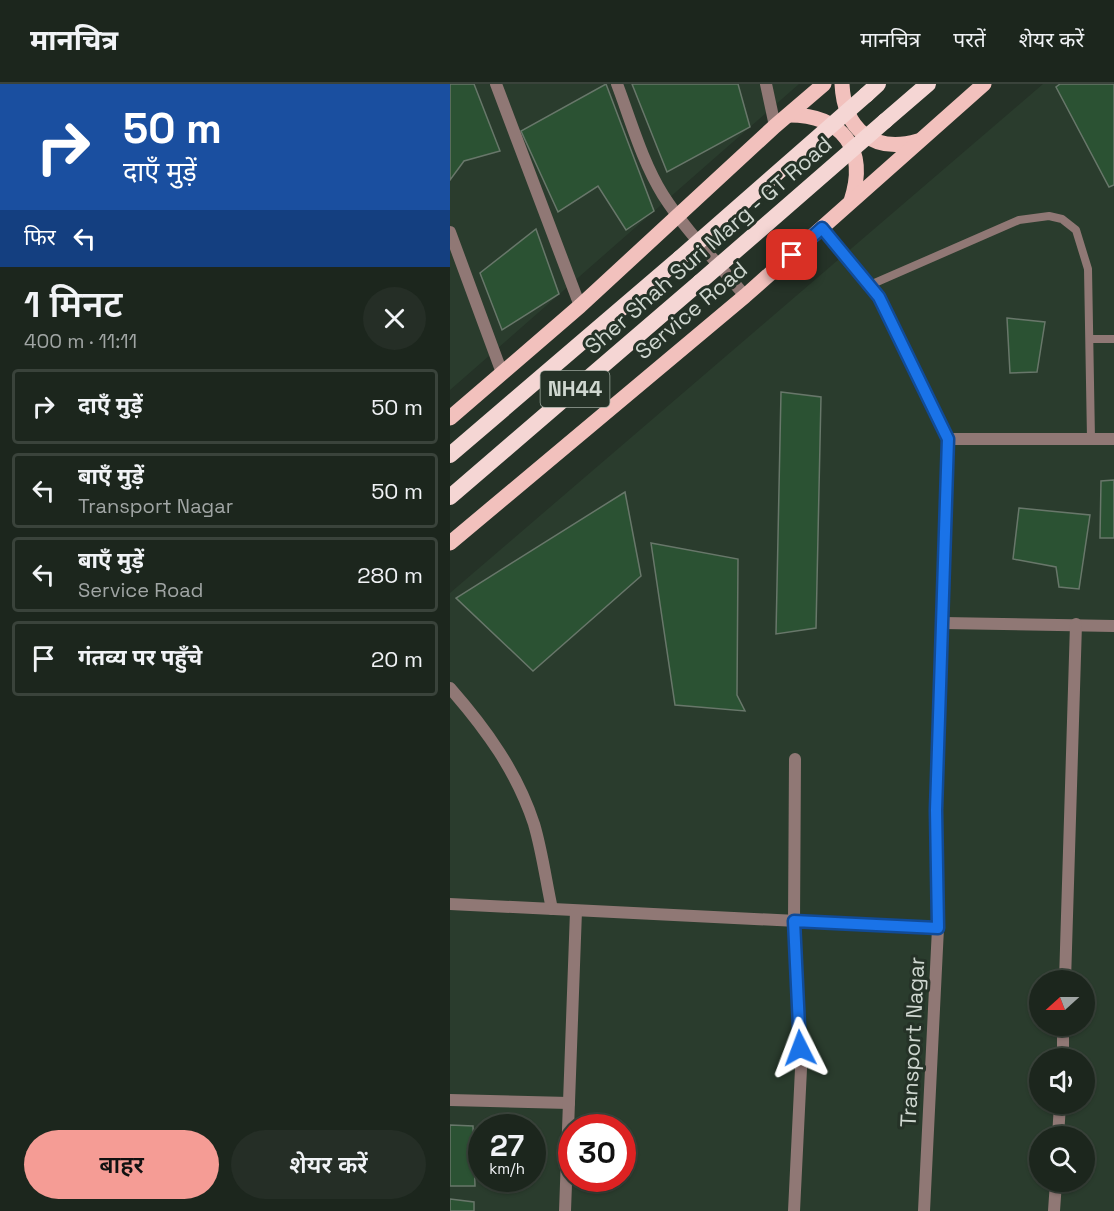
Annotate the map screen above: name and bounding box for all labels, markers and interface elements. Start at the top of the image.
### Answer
text: मानचित्र [30,22,118,58]
text: मानचित्र [860,26,920,53]
text: परतें [953,26,986,53]
text: शेयर करें [1019,26,1084,53]
text: 50 m [123,102,222,155]
icon: right [24,108,102,186]
street label: Sher Shah Suri Marg - GT Road [579,130,837,360]
text: दाएँ मुड़ें [123,154,197,189]
icon: left [68,222,101,255]
text: फिर [24,223,56,251]
pin [766,229,817,280]
icon: arrive [775,238,808,271]
street label: Service Road [629,255,753,365]
text: 1 मिनट [24,282,123,328]
button: close [363,287,426,350]
text: 400 m · 11:11 [24,328,137,354]
road number: NH44 [540,371,610,407]
icon: right [27,390,60,423]
text: दाएँ मुड़ें [78,391,143,419]
text: 50 m [371,393,423,421]
text: बाएँ मुड़ें [78,462,144,490]
icon: left [27,474,60,507]
text: 50 m [371,477,423,505]
text: Transport Nagar [78,493,233,519]
text: बाएँ मुड़ें [78,546,144,574]
icon: left [27,558,60,591]
text: 280 m [357,561,423,589]
text: Service Road [78,577,203,603]
icon: arrive [27,642,60,675]
text: गंतव्य पर पहुँचे [78,643,202,671]
text: 20 m [371,645,423,673]
street label: Transport Nagar [894,956,930,1128]
north arrow [1029,970,1095,1036]
map controls [1029,970,1095,1192]
position arrow [768,1016,832,1080]
button: sound [1029,1048,1095,1114]
speed limit sign: 30 [558,1114,636,1192]
text: 27 [490,1126,524,1165]
button: search [1029,1126,1095,1192]
button: बाहर [24,1130,219,1199]
button: शेयर करें [231,1130,426,1199]
text: km/h [489,1159,525,1178]

